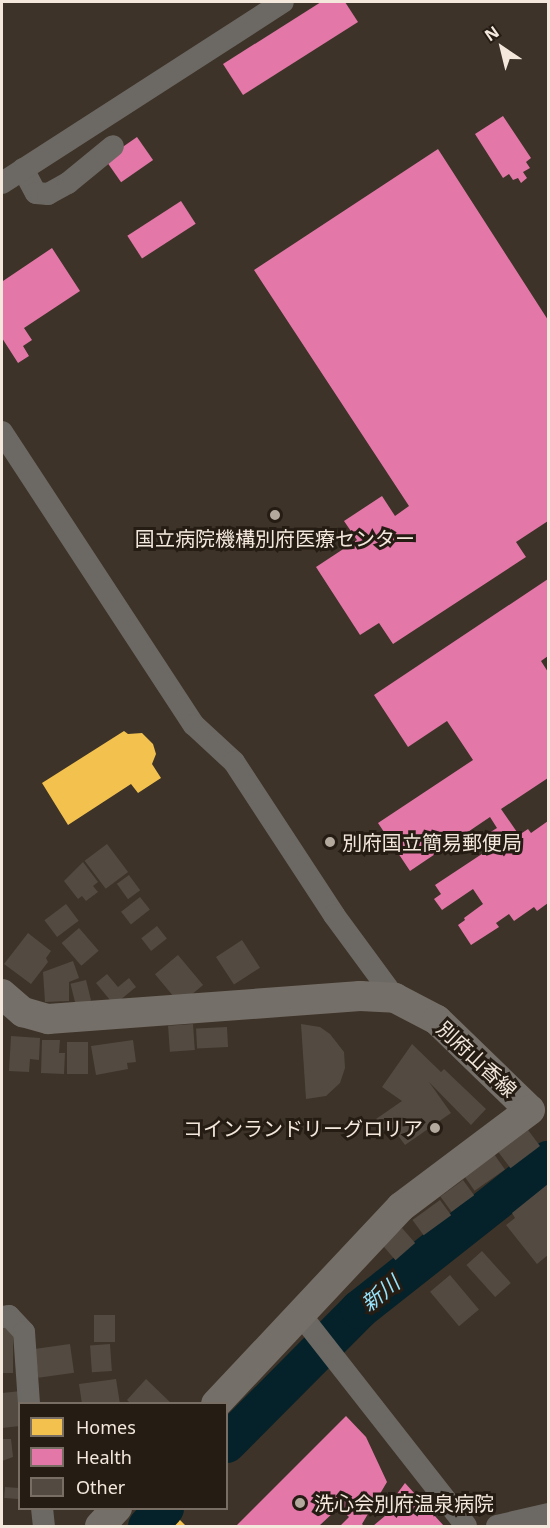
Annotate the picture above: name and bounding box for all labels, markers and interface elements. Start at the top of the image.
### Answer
north arrow [472,18,532,78]
text: N [480,21,503,46]
marker: 国立病院機構別府医療センター [266,506,284,524]
place label: 国立病院機構別府医療センター [135,526,415,550]
place label: 別府国立簡易郵便局 [342,830,522,854]
marker: 別府国立簡易郵便局 [323,835,337,849]
street label: 別府山香線 [432,1016,522,1102]
place label: コインランドリーグロリア [183,1116,423,1140]
marker: コインランドリーグロリア [428,1121,442,1135]
water label: 新川 [356,1270,404,1316]
legend [18,1402,228,1510]
text: Homes [76,1415,136,1439]
text: Health [76,1445,132,1469]
text: Other [76,1475,125,1499]
place label: 洗心会別府温泉病院 [314,1491,494,1515]
marker: 洗心会別府温泉病院 [291,1494,309,1512]

